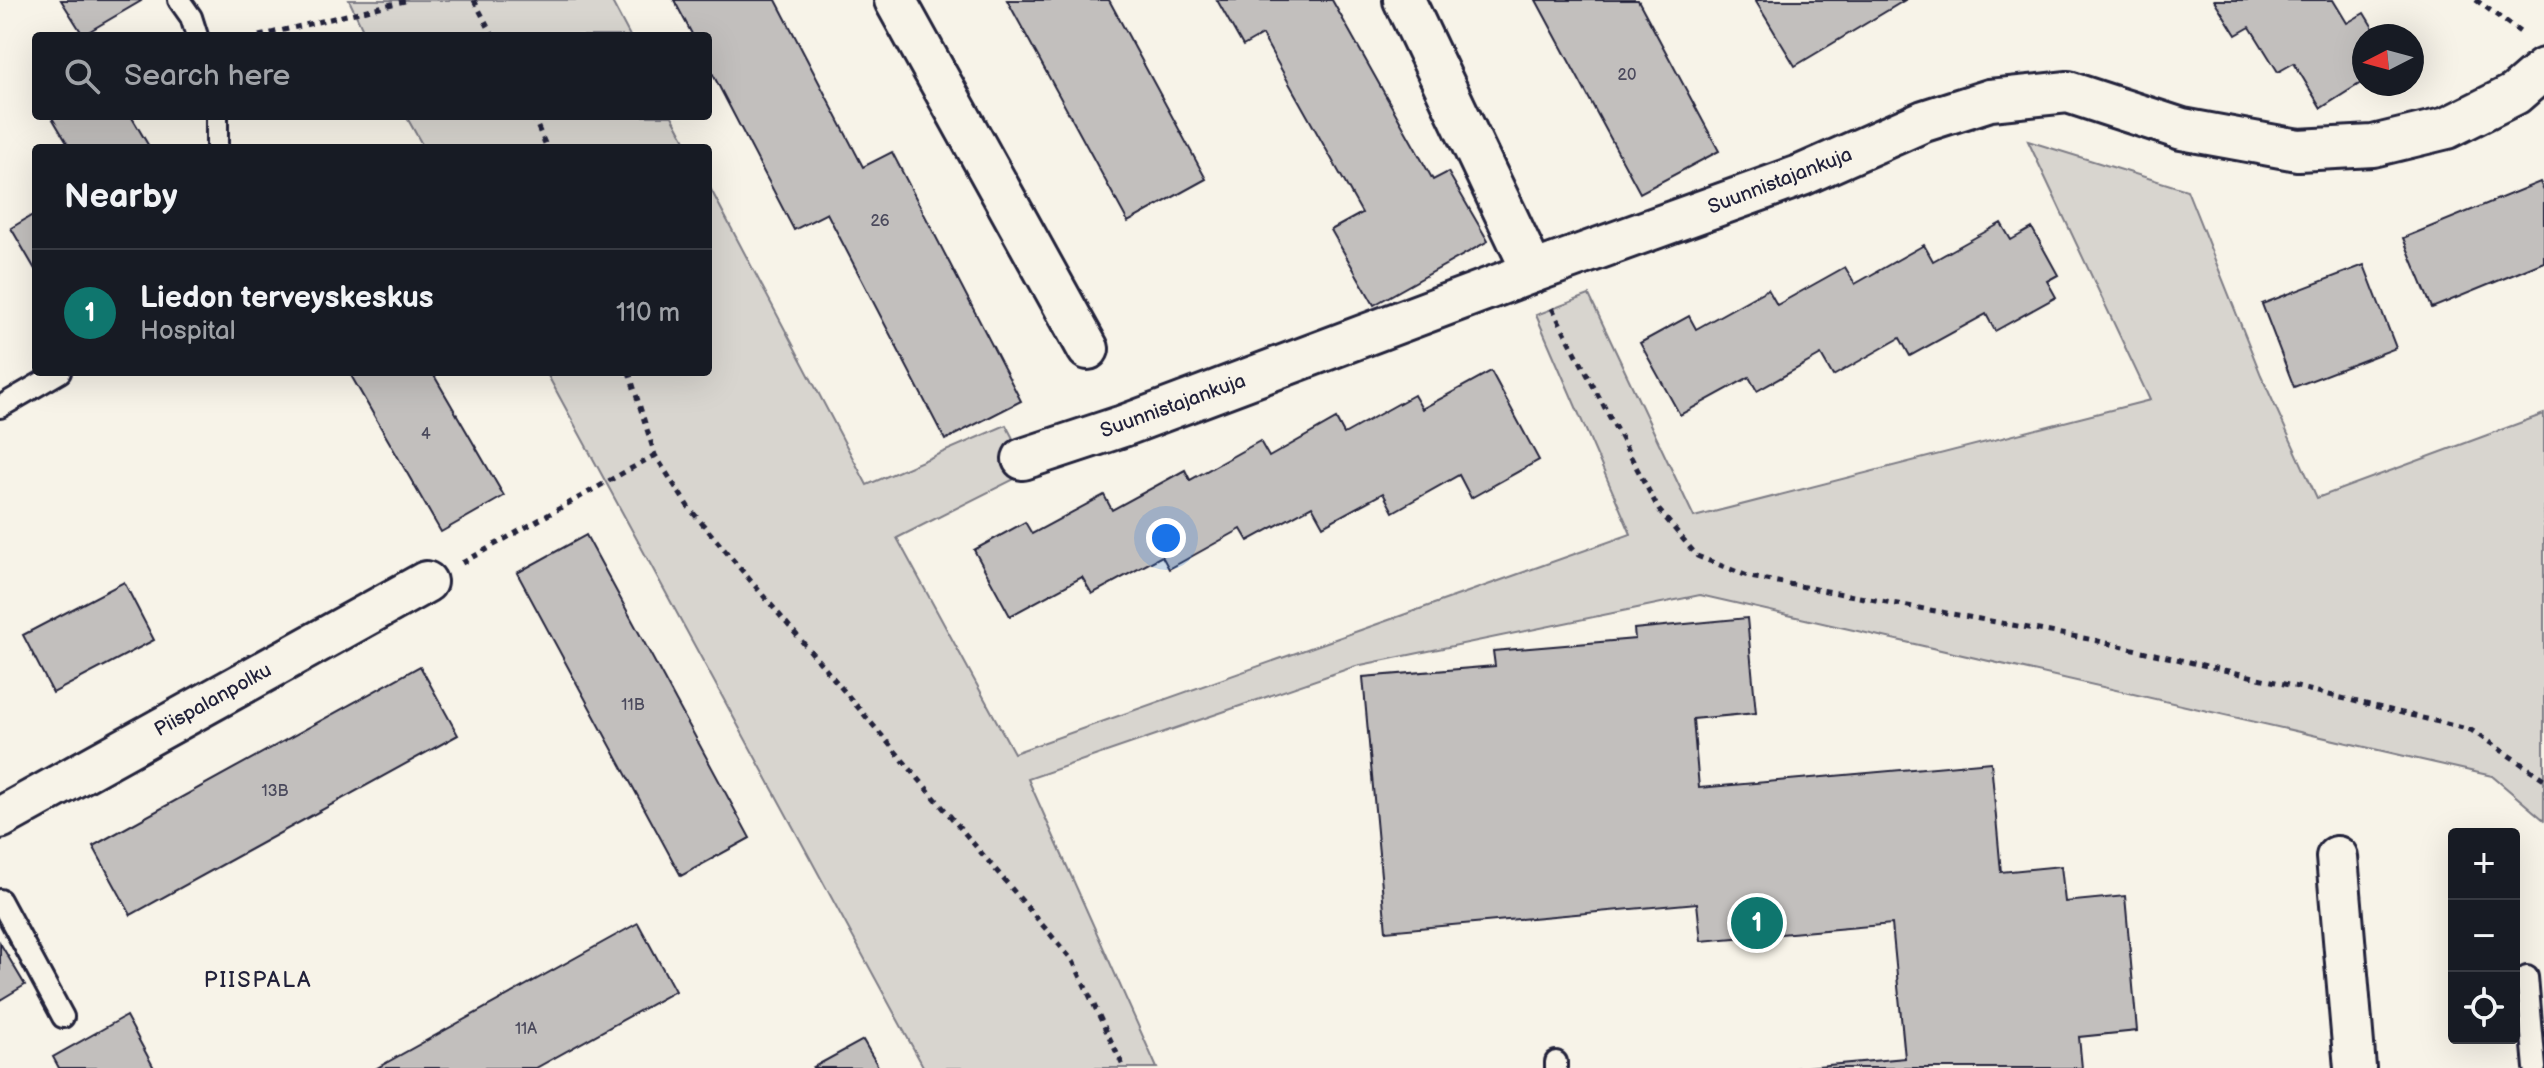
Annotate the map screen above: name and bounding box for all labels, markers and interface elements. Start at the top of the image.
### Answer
north arrow [2352,24,2424,96]
search box [32,32,712,120]
icon: search [60,54,104,98]
text: Search here [124,58,290,94]
house number: 20 [1618,66,1636,85]
street label: Suunnistajankuja [1704,142,1856,220]
text: Nearby [64,176,178,217]
house number: 26 [870,212,890,231]
text: Liedon terveyskeskus [140,280,434,316]
text: 1 [85,298,95,329]
text: 110 m [616,298,680,329]
text: Hospital [140,316,236,347]
street label: Suunnistajankuja [1097,369,1249,443]
house number: 4 [421,425,431,444]
your location [1146,518,1186,558]
street label: Piispalanpolku [150,658,276,742]
house number: 11B [621,696,645,715]
house number: 13B [262,782,289,801]
map controls [2448,828,2520,1044]
button: + [2448,828,2520,900]
pin: 1 [1731,893,1783,953]
button: − [2448,900,2520,972]
district label: PIISPALA [204,967,312,994]
button: locate [2448,972,2520,1044]
house number: 11A [515,1020,537,1039]

